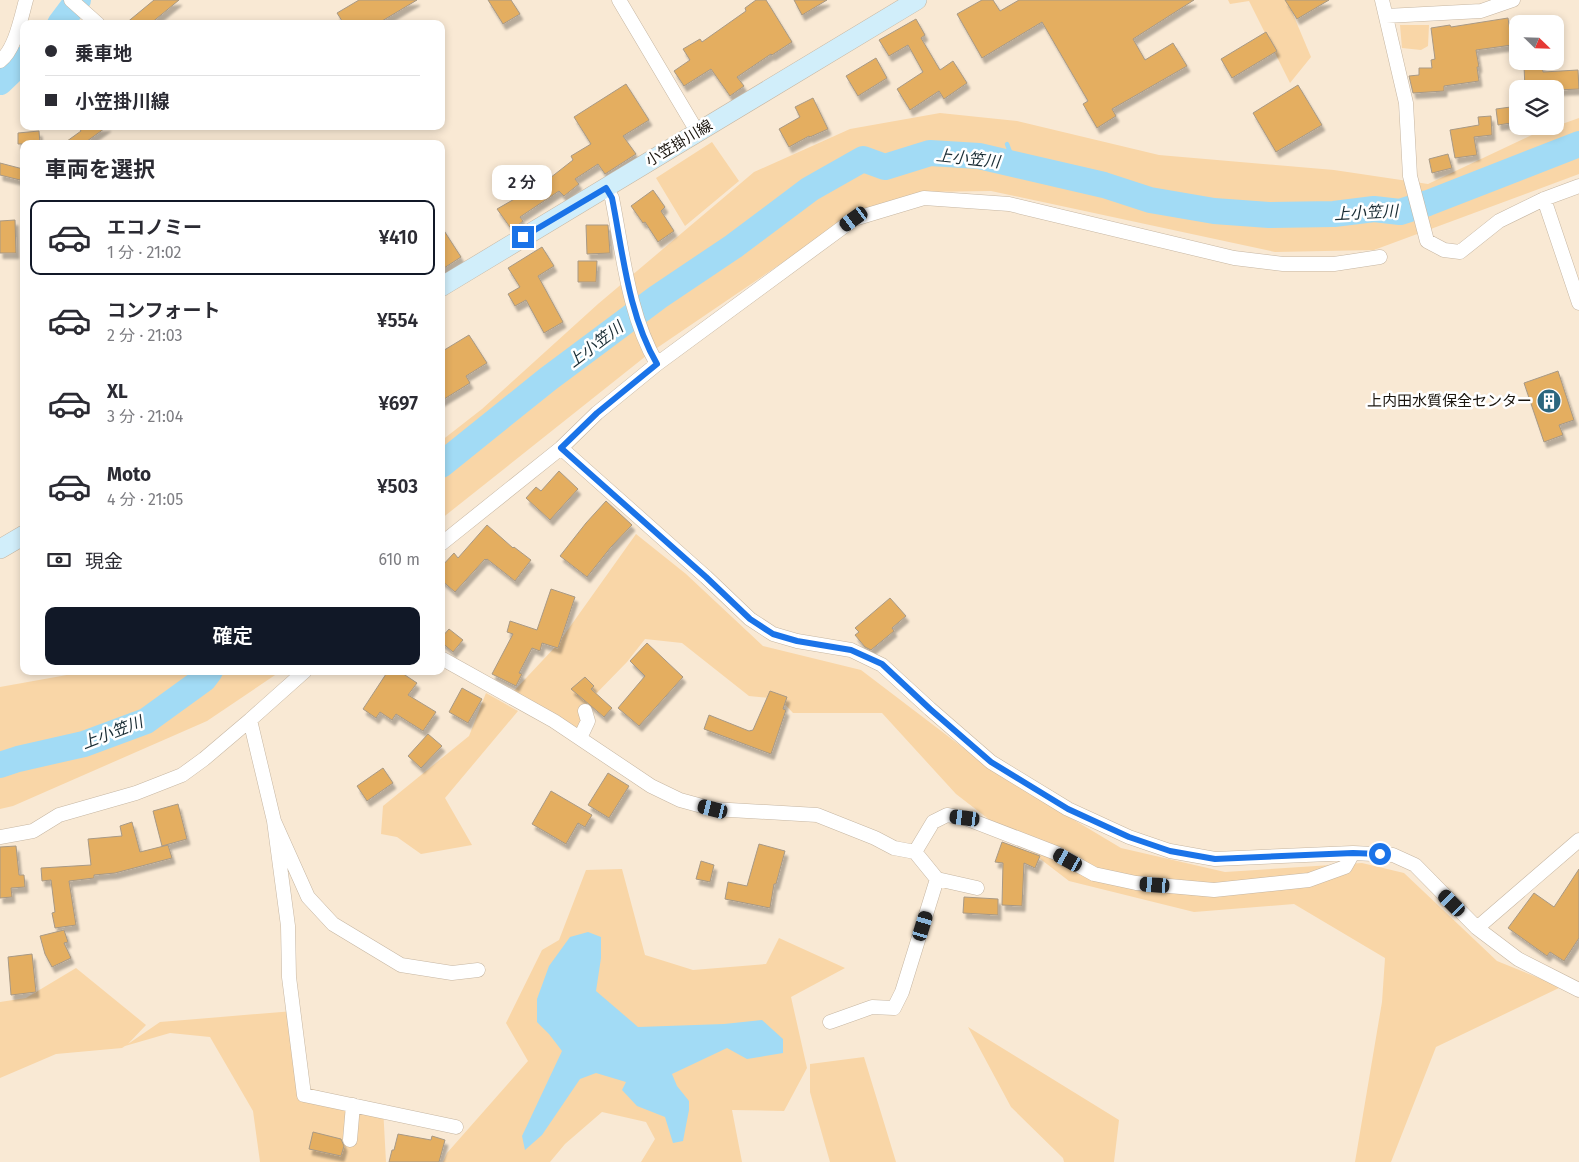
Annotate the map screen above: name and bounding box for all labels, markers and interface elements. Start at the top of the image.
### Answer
north arrow [1509,15,1564,70]
map controls [1509,15,1564,135]
text: 乗車地 [75,42,132,65]
button: layers [1509,80,1564,135]
text: 小笠掛川線 [75,90,170,113]
street label: 小笠掛川線 [642,116,716,170]
water label: 上小笠川 [935,146,1003,171]
text: 車両を選択 [45,156,155,183]
callout: 2 分 [493,164,553,200]
text: 2 分 [508,173,536,192]
water label: 上小笠川 [1334,201,1400,224]
car [837,204,870,234]
icon: car [47,215,92,260]
text: エコノミー [107,216,202,239]
text: ¥410 [379,226,418,249]
route end [512,226,534,248]
text: 1 分 · 21:02 [107,243,181,262]
icon: car [47,298,92,343]
text: コンフォート [107,299,220,322]
text: ¥554 [377,309,418,332]
water label: 上小笠川 [564,316,628,371]
text: 2 分 · 21:03 [107,326,183,345]
text: XL [107,380,128,403]
icon: car [47,381,92,426]
building icon: 上内田水質保全センター [1536,388,1562,414]
text: ¥697 [379,392,418,415]
place label: 上内田水質保全センター [1367,392,1532,410]
text: 3 分 · 21:04 [107,407,183,426]
text: Moto [107,463,151,486]
icon: car [47,464,92,509]
text: ¥503 [377,475,418,498]
text: 4 分 · 21:05 [107,490,183,509]
icon: cash [45,546,73,574]
text: 現金 [85,550,123,573]
text: 610 m [378,550,420,569]
button: 確定 [45,607,420,665]
water label: 上小笠川 [79,711,147,753]
car [696,798,729,820]
car [949,809,980,827]
route start [1369,843,1391,865]
car [1051,846,1084,874]
car [1139,876,1170,894]
car [1436,887,1467,919]
car [911,909,934,943]

